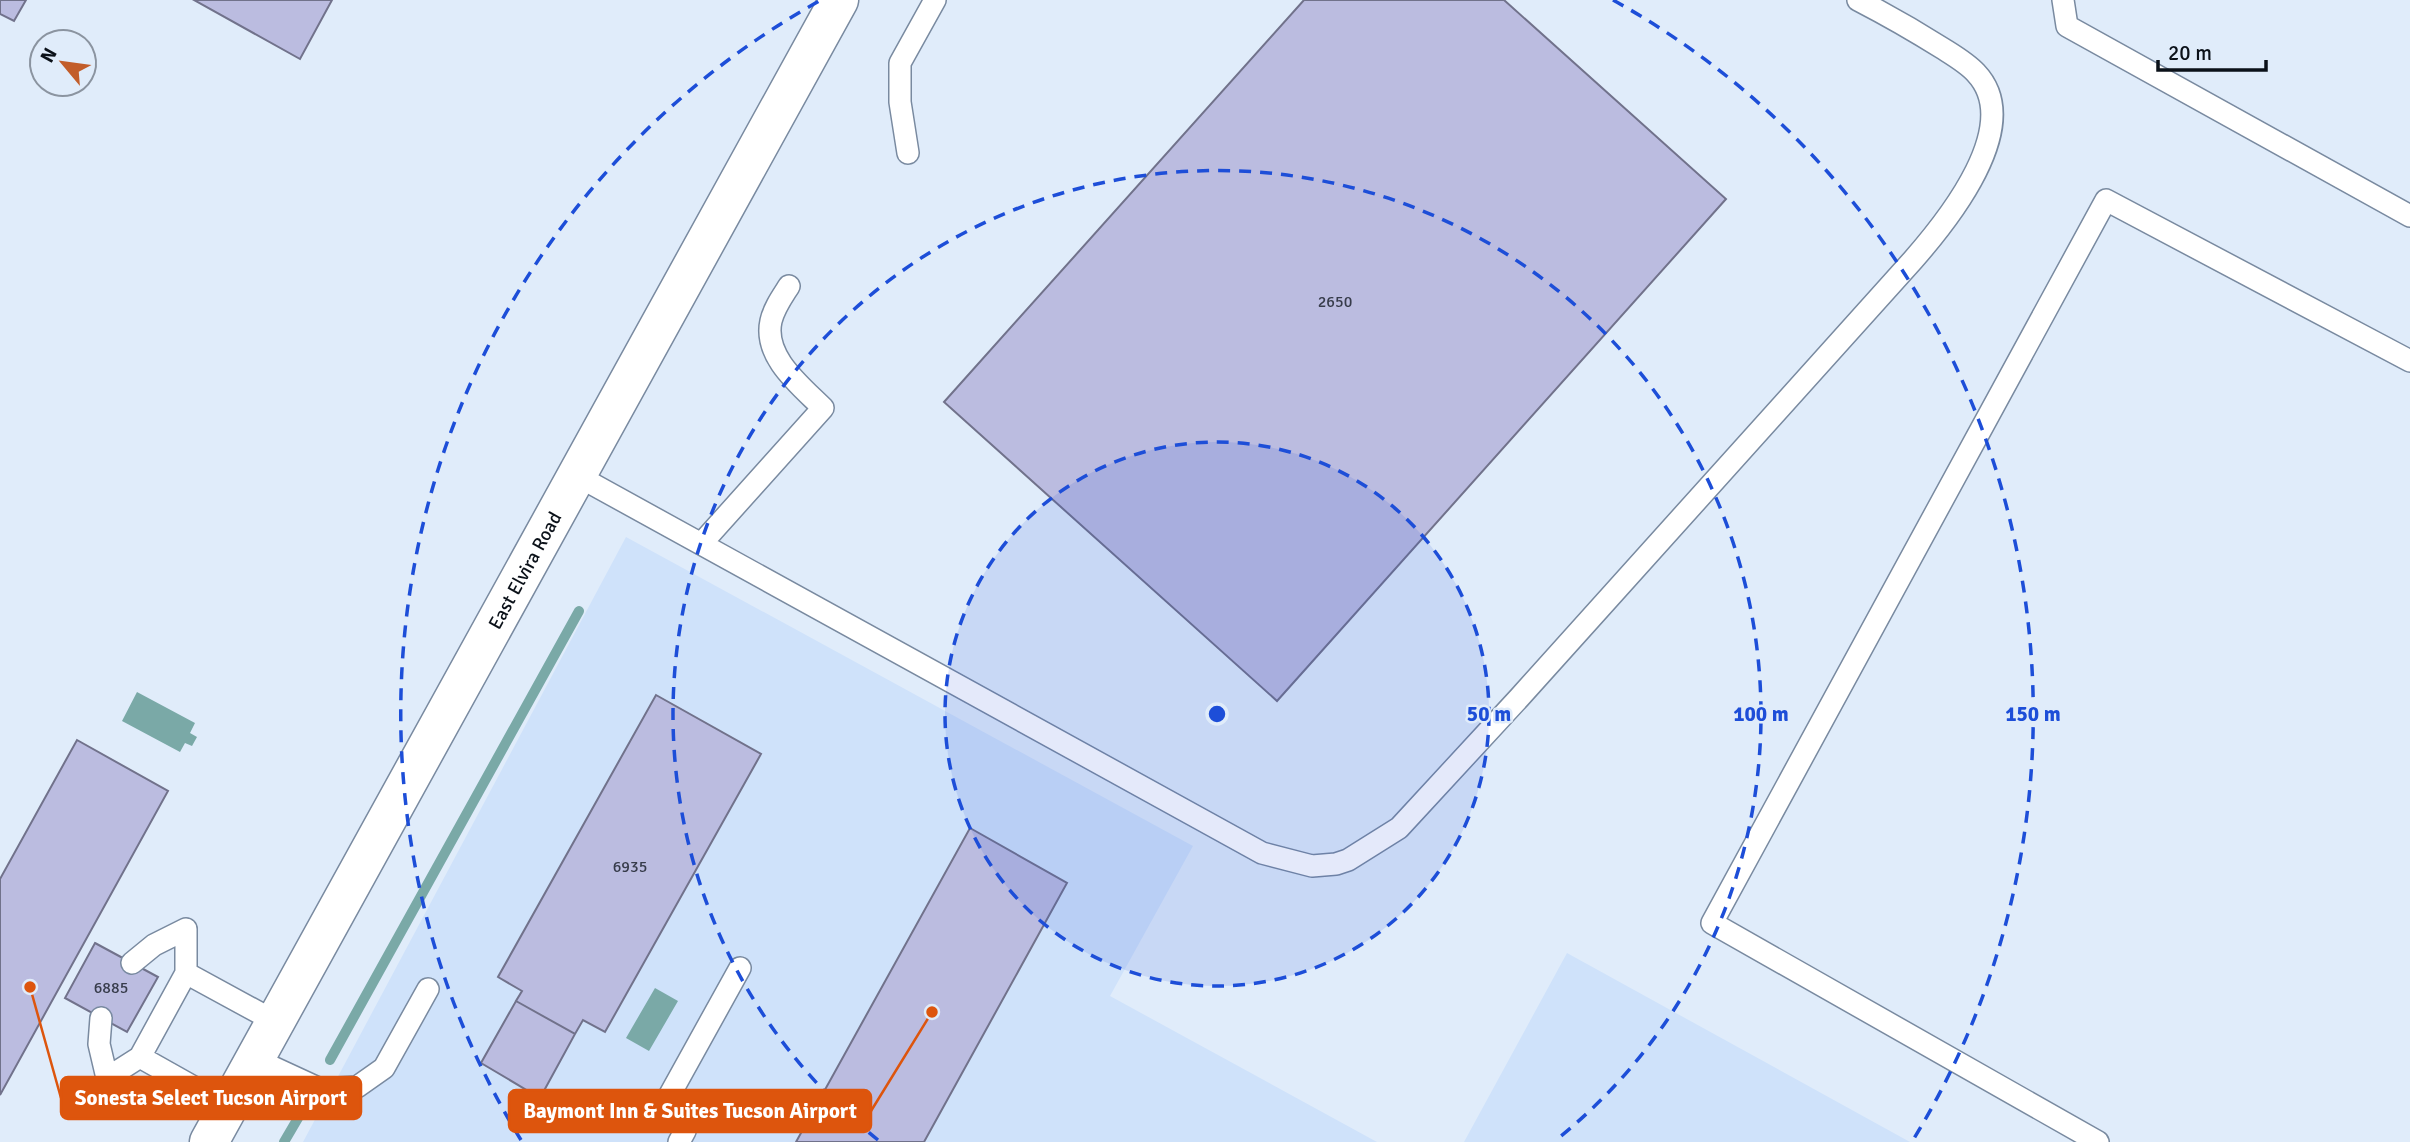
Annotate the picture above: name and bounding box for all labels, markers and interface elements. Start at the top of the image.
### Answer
north arrow [28,28,98,98]
scale bar [2158,28,2266,72]
text: 20 m [2168,40,2212,66]
text: N [35,44,63,67]
house number: 2650 [1318,292,1352,312]
street label: East Elvira Road [483,508,567,634]
text: 50 m [1467,701,1511,727]
text: 100 m [1733,701,1789,727]
text: 150 m [2005,701,2061,727]
centre of rings [1205,702,1229,726]
house number: 6935 [613,857,647,877]
house number: 6885 [94,978,128,998]
callout: Sonesta Select Tucson Airport [61,1077,361,1119]
text: Sonesta Select Tucson Airport [75,1085,347,1111]
callout: Baymont Inn & Suites Tucson Airport [509,1090,871,1132]
text: Baymont Inn & Suites Tucson Airport [523,1098,857,1124]

